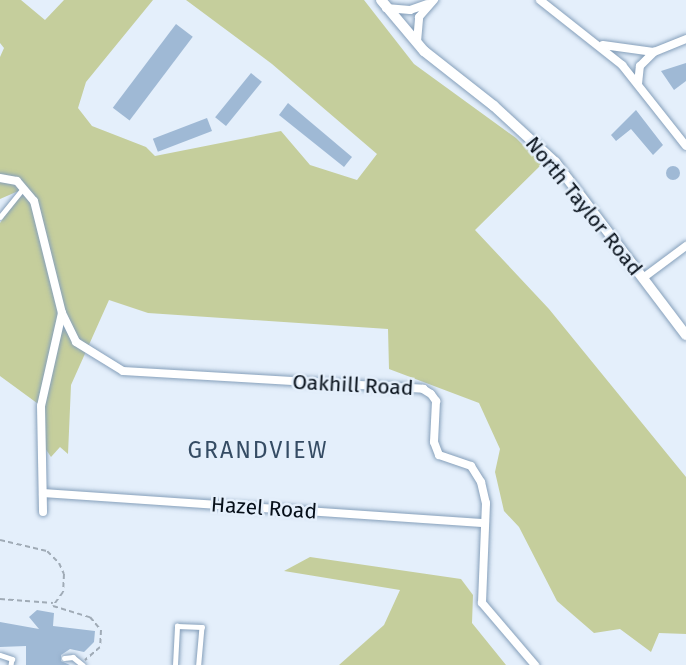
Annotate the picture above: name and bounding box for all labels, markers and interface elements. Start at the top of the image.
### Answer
street label: North Taylor Road [520,131,648,281]
street label: Oakhill Road [292,369,414,401]
district label: GRANDVIEW [189,436,327,464]
street label: Hazel Road [210,492,318,524]

